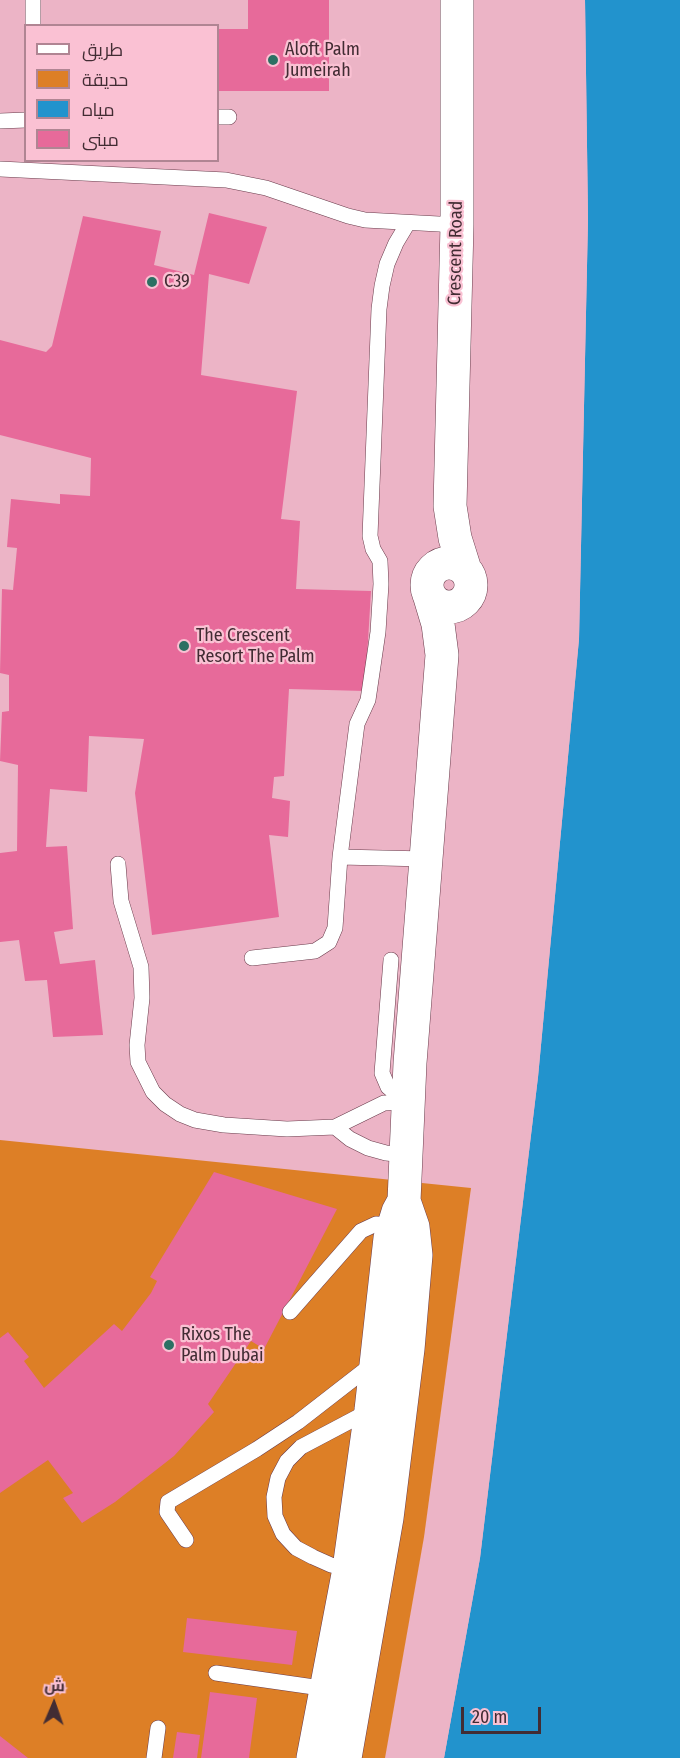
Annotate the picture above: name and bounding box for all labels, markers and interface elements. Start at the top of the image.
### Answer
legend [24,24,219,162]
text: طريق [82,39,123,61]
place label: Aloft Palm Jumeirah [285,39,360,82]
marker: Aloft Palm Jumeirah [266,53,280,67]
text: حديقة [82,69,128,91]
text: مياه [82,99,115,121]
text: مبنى [82,129,119,151]
street label: Crescent Road [444,201,468,305]
place label: C39 [164,271,190,293]
marker: C39 [145,275,159,289]
place label: The Crescent Resort The Palm [196,625,315,668]
marker: The Crescent Resort The Palm [177,639,191,653]
place label: Rixos The Palm Dubai [181,1324,264,1366]
marker: Rixos The Palm Dubai [162,1338,176,1352]
north arrow [24,1674,84,1734]
text: ش [44,1676,65,1695]
scale bar [464,1695,544,1733]
text: 20 m [472,1706,507,1728]

